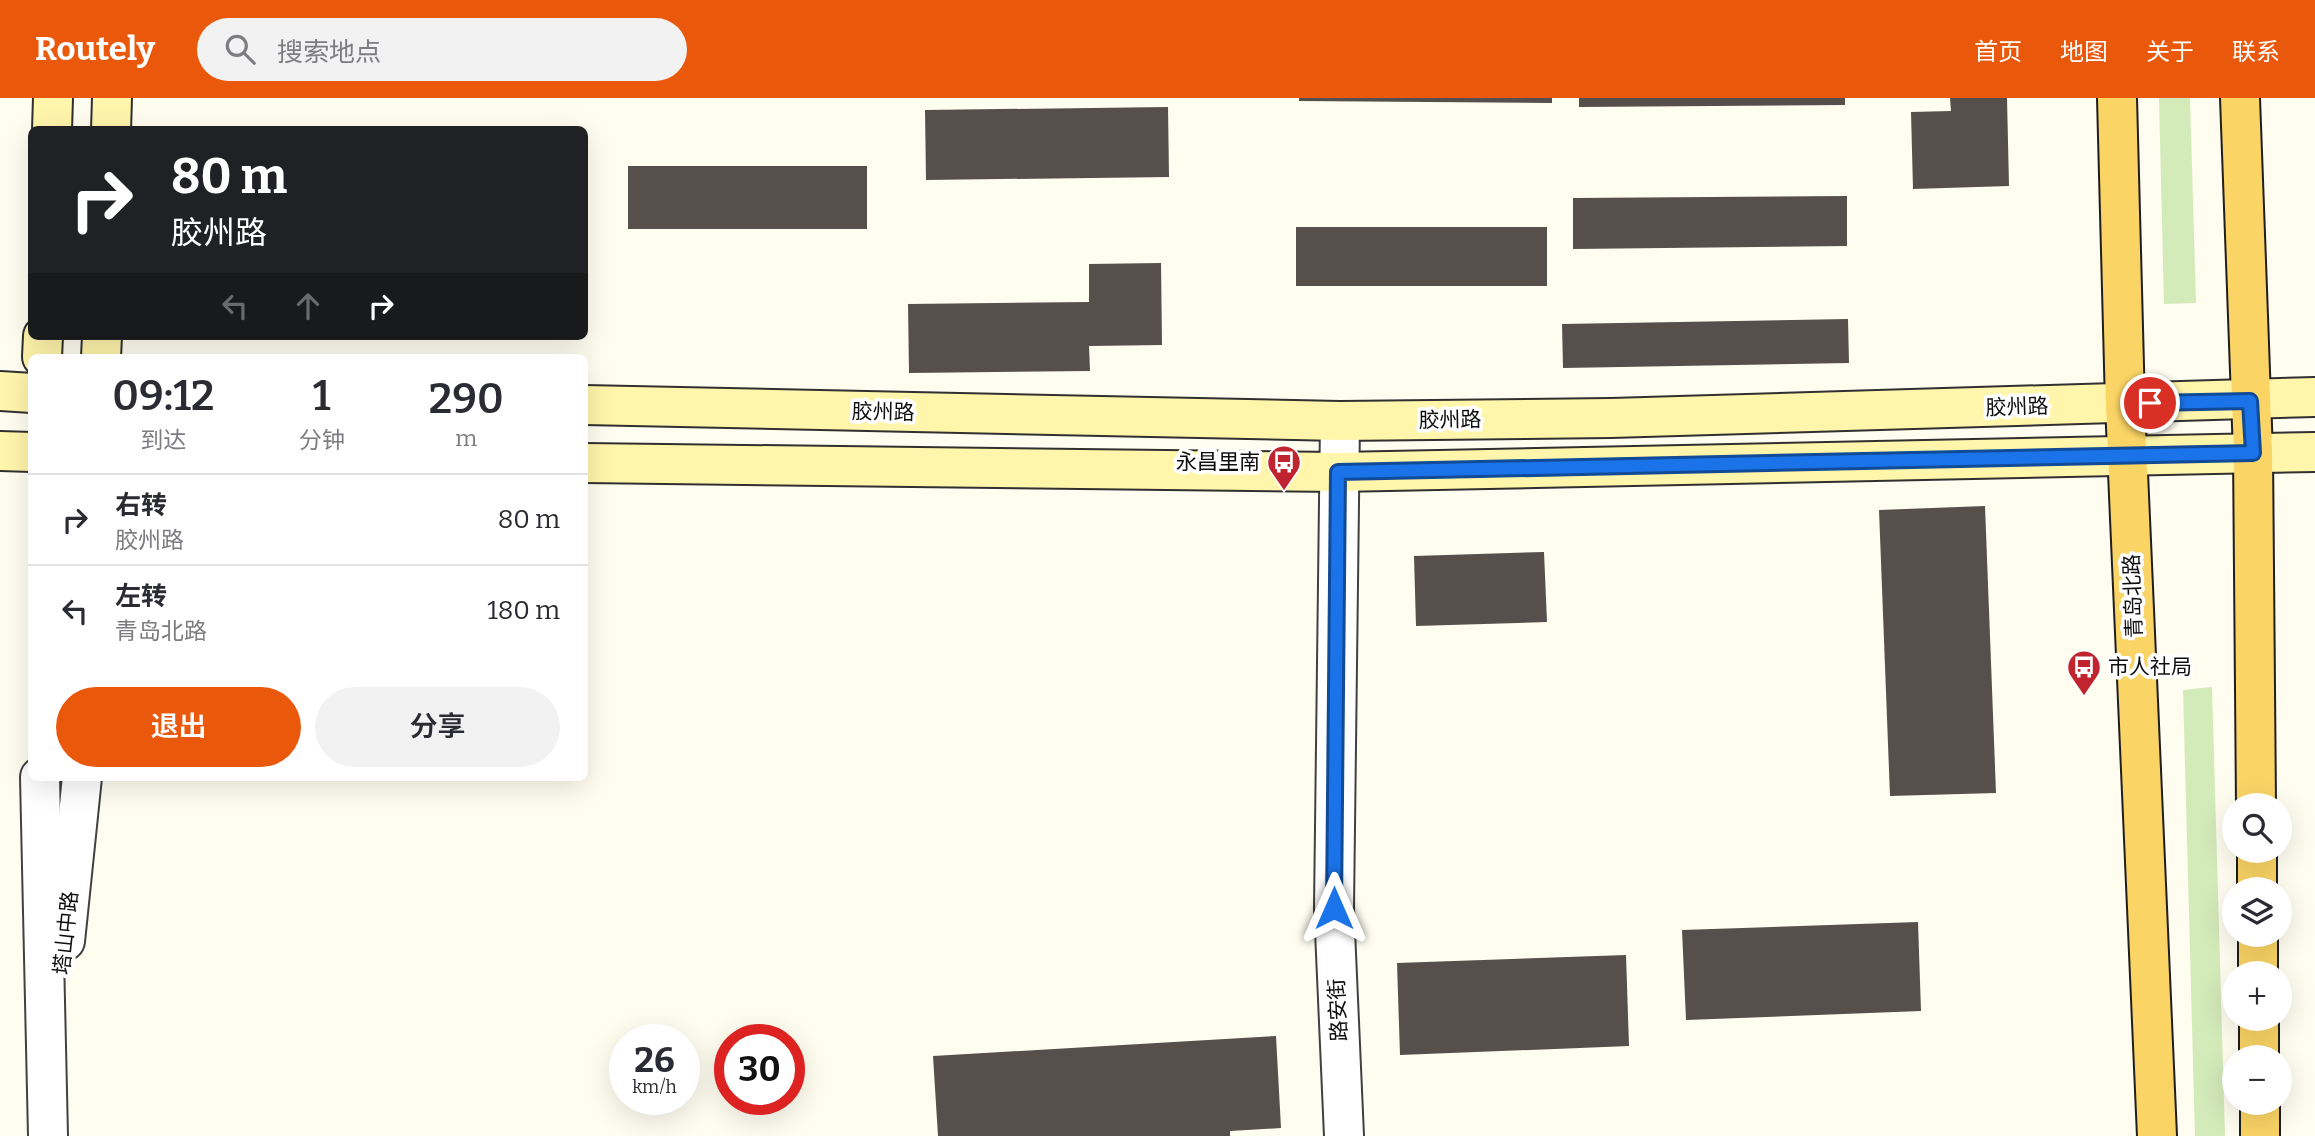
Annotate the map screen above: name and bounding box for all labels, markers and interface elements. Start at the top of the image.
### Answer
search box [197,18,687,81]
text: Routely [35,29,155,69]
icon: search [221,30,259,68]
text: 搜索地点 [277,37,381,68]
text: 首页 [1974,38,2022,66]
text: 地图 [2060,38,2108,66]
text: 关于 [2146,38,2194,66]
text: 联系 [2232,38,2280,66]
text: 80 m [171,147,287,206]
icon: right [56,154,147,245]
text: 胶州路 [171,214,267,252]
icon: left [216,287,254,325]
icon: ahead [289,287,327,325]
icon: right [362,287,400,325]
text: 09:12 [112,371,214,421]
text: 1 [313,371,331,421]
pin [2120,373,2180,433]
text: 290 [429,374,504,424]
icon: arrive [2131,384,2169,422]
street label: 胶州路 [1985,393,2049,421]
street label: 胶州路 [851,398,915,426]
street label: 胶州路 [1418,406,1482,434]
text: m [455,424,477,452]
text: 到达 [140,426,186,454]
text: 分钟 [299,426,345,454]
bus stop icon: 永昌里南 [1265,443,1303,492]
place label: 永昌里南 [1176,449,1260,475]
text: 右转 [115,490,167,521]
icon: right [56,501,94,539]
text: 80 m [498,504,560,535]
text: 胶州路 [115,526,184,554]
street label: 青岛北路 [2119,554,2147,638]
text: 左转 [115,581,167,612]
icon: left [56,592,94,630]
text: 180 m [487,595,560,626]
text: 青岛北路 [115,617,207,645]
bus stop icon: 市人社局 [2065,648,2103,697]
place label: 市人社局 [2108,654,2192,680]
button: 退出 [56,687,301,767]
button: 分享 [315,687,560,767]
map controls [2222,793,2292,1115]
button: search [2222,793,2292,863]
position arrow [1297,871,1371,945]
button: layers [2222,877,2292,947]
street label: 塔山中路 [49,890,83,976]
button: + [2222,961,2292,1031]
street label: 路安街 [1323,978,1353,1042]
speed limit sign: 30 [714,1024,805,1115]
text: 26 [634,1039,675,1081]
button: − [2222,1045,2292,1115]
text: km/h [632,1076,677,1098]

